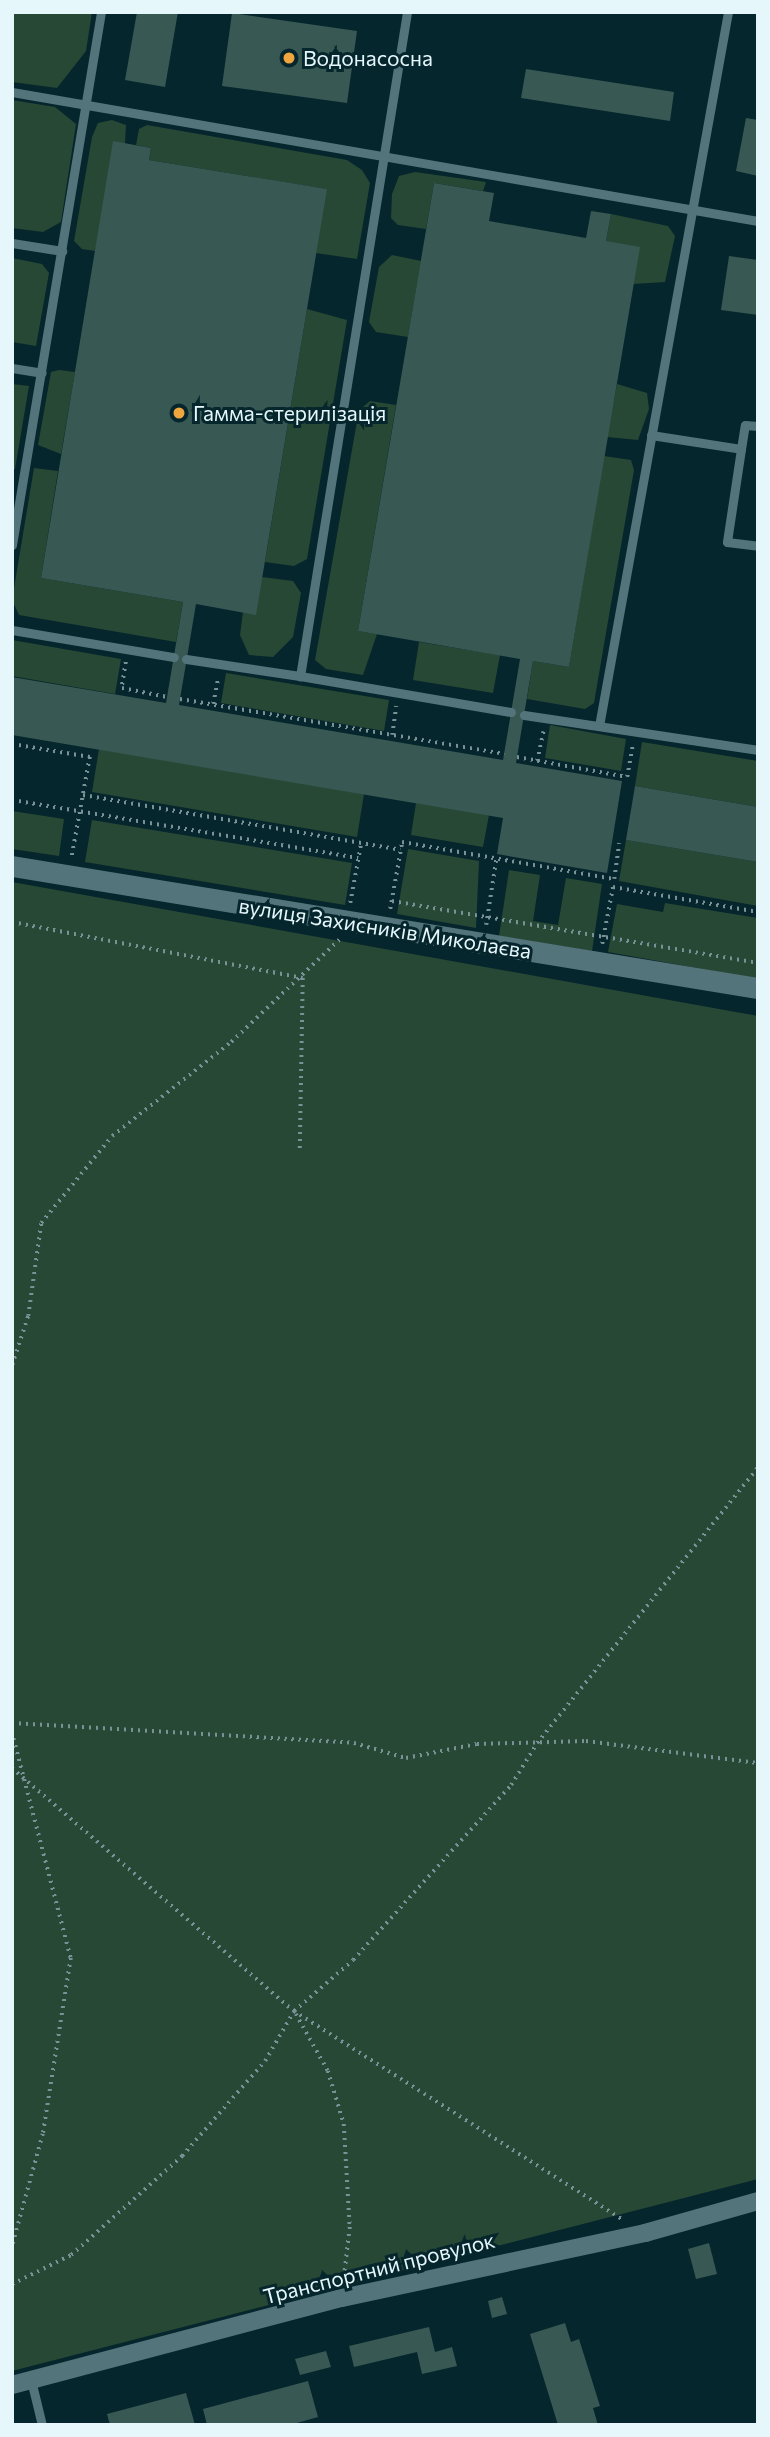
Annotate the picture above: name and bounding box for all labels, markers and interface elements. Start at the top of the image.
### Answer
place label: Водонасосна [303,45,433,71]
marker: Водонасосна [281,50,297,66]
place label: Гамма-стерилізація [193,400,386,426]
marker: Гамма-стерилізація [171,405,187,421]
street label: вулиця Захисників Миколаєва [237,892,533,964]
street label: Транспортний провулок [261,2227,497,2309]

